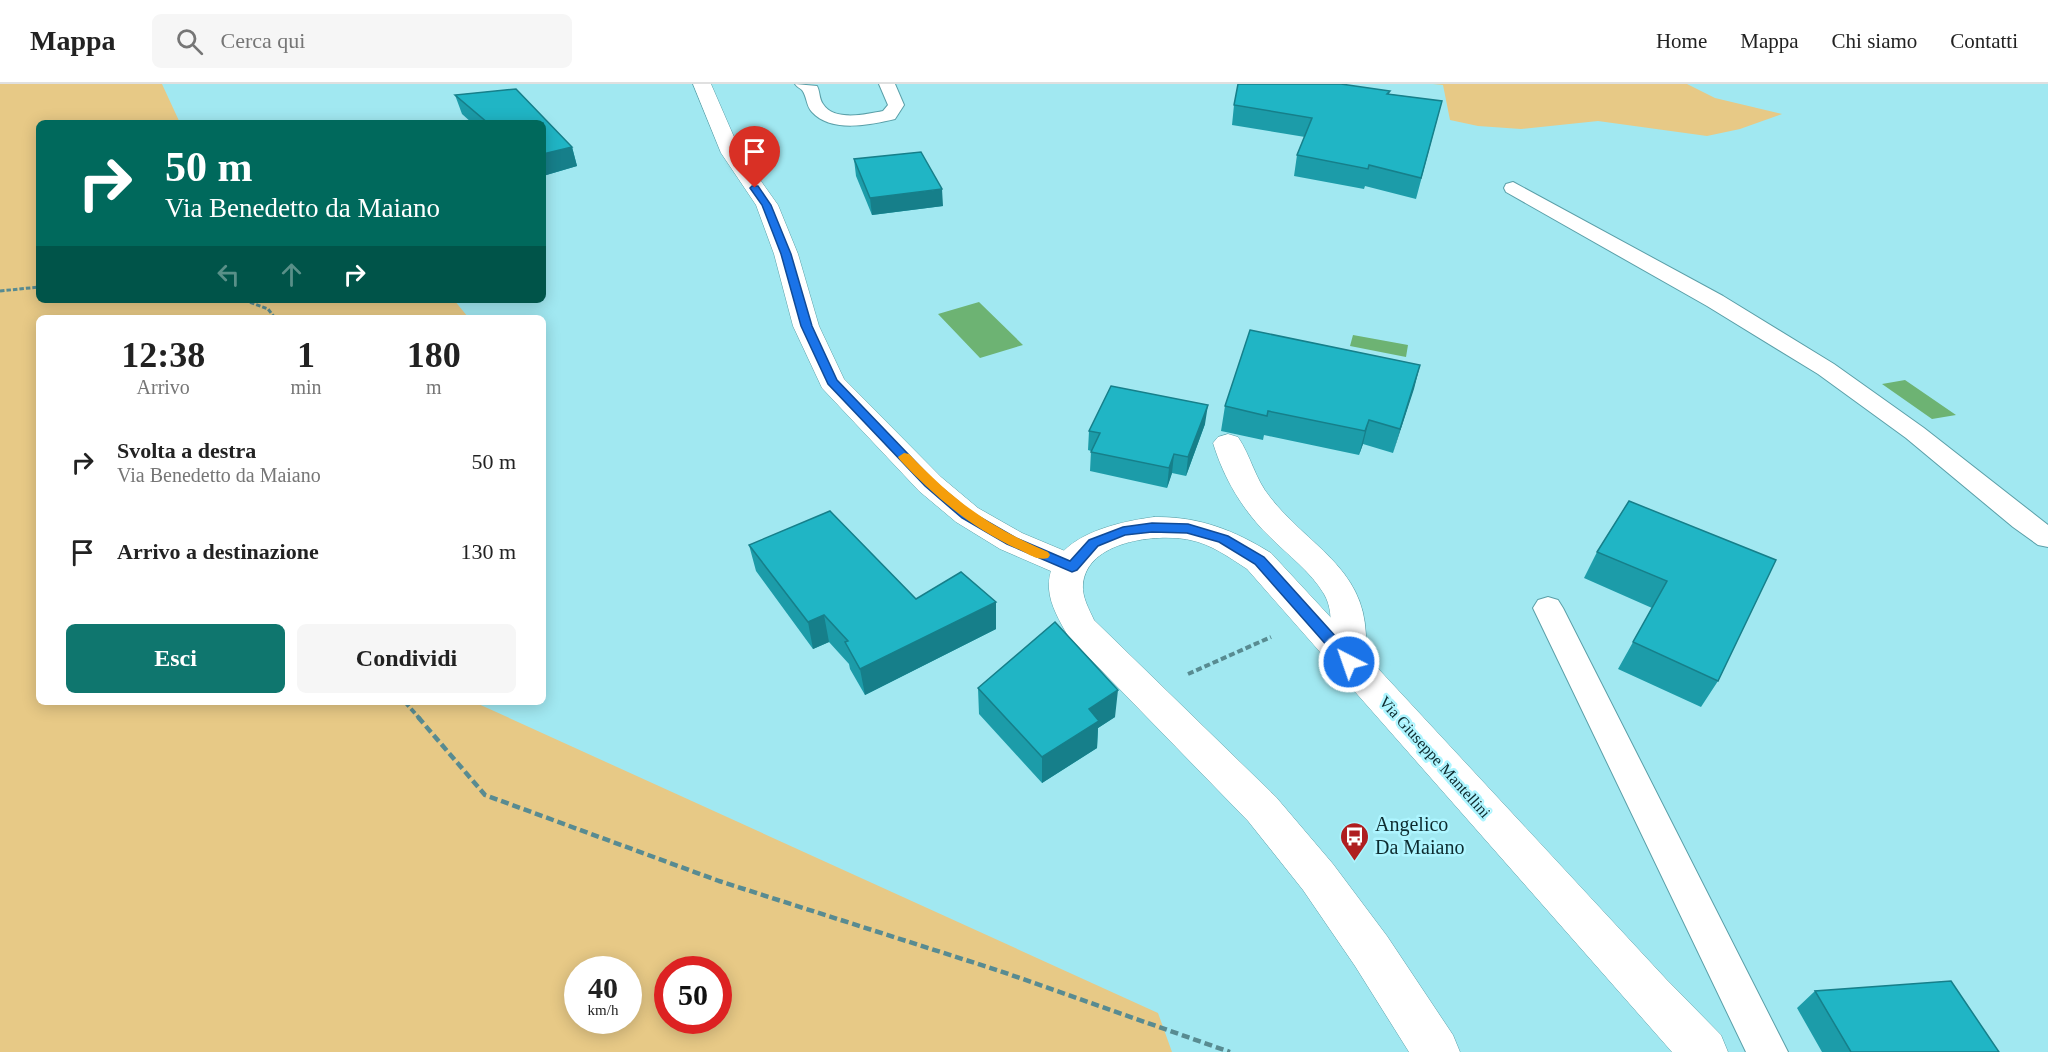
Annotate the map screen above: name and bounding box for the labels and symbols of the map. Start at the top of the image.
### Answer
pin [729,126,780,188]
position arrow [1317,630,1381,694]
street label: Via Giuseppe Mantellini [1375,693,1494,822]
place label: Angelico Da Maiano [1375,813,1464,858]
bus stop icon: Angelico Da Maiano [1338,820,1370,862]
speed limit sign: 50 [654,956,732,1034]

